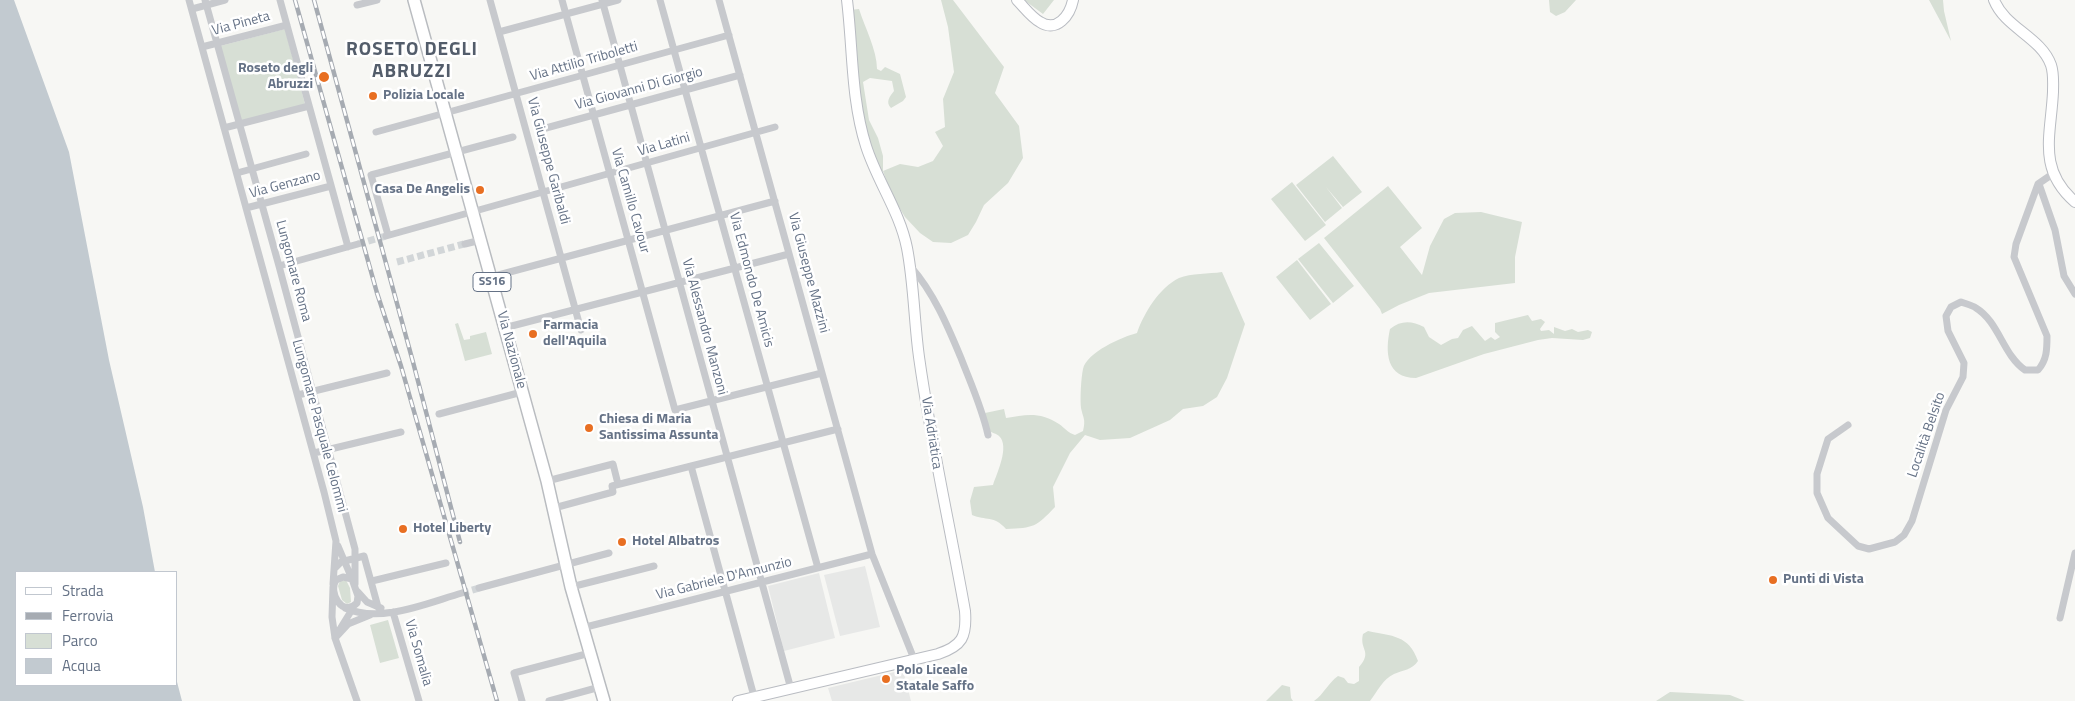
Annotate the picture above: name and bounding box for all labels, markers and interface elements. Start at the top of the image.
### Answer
street label: Via Pineta [210,8,272,40]
district label: ROSETO DEGLI ABRUZZI [344,39,480,83]
street label: Via Attilio Triboletti [528,39,640,85]
place label: Roseto degli Abruzzi [238,61,313,94]
street label: Via Giovanni Di Giorgio [573,64,705,114]
marker: Roseto degli Abruzzi [317,70,331,84]
place label: Polizia Locale [383,88,465,104]
marker: Polizia Locale [367,90,379,102]
street label: Via Giuseppe Garibaldi [523,96,573,226]
street label: Via Latini [636,130,692,160]
street label: Via Camillo Cavour [607,147,653,255]
street label: Via Genzano [248,167,322,203]
place label: Casa De Angelis [374,182,470,198]
marker: Casa De Angelis [474,184,486,196]
street label: Via Edmondo De Amicis [725,211,777,349]
street label: Via Giuseppe Mazzini [784,211,832,335]
street label: Lungomare Roma [271,218,315,324]
street label: Via Alessandro Manzoni [678,257,730,397]
road number: SS16 [473,272,511,292]
street label: Via Nazionale [493,309,529,391]
place label: Farmacia dell'Aquila [543,318,607,351]
marker: Farmacia dell'Aquila [527,328,539,340]
street label: Lungomare Pasquale Celommi [288,338,350,514]
street label: Località Belsito [1905,390,1949,480]
street label: Via Adriatica [917,396,945,470]
place label: Chiesa di Maria Santissima Assunta [599,412,718,444]
marker: Chiesa di Maria Santissima Assunta [583,422,595,434]
place label: Hotel Liberty [413,521,491,537]
marker: Hotel Liberty [397,523,409,535]
place label: Hotel Albatros [632,534,719,550]
marker: Hotel Albatros [616,536,628,548]
street label: Via Gabriele D'Annunzio [654,554,794,604]
legend [15,571,178,686]
place label: Punti di Vista [1783,572,1864,588]
marker: Punti di Vista [1767,574,1779,586]
text: Strada [62,579,103,602]
text: Ferrovia [62,604,113,627]
street label: Via Somalia [401,618,435,688]
text: Parco [62,629,98,652]
text: Acqua [62,654,101,677]
place label: Polo Liceale Statale Saffo [896,663,974,696]
marker: Polo Liceale Statale Saffo [880,673,892,685]

